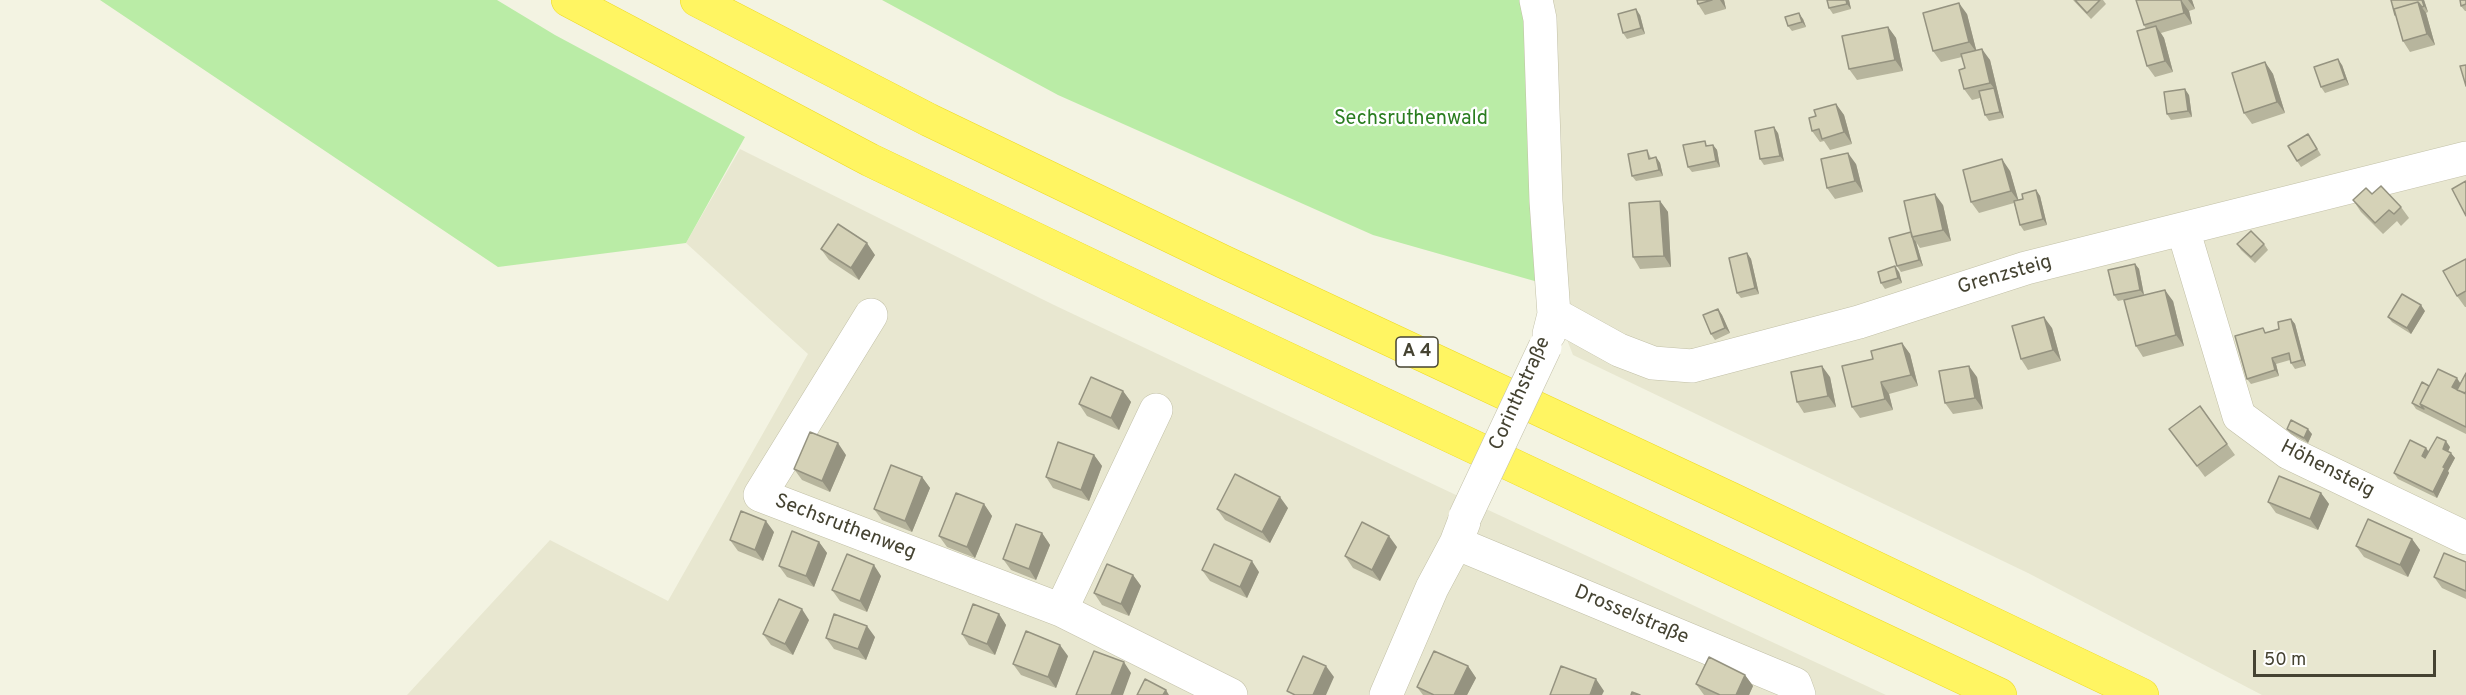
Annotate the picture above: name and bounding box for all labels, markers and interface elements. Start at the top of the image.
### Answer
park label: Sechsruthenwald [1334,108,1488,132]
street label: Grenzsteig [1955,251,2055,301]
street label: Corinthstraße [1485,333,1557,455]
road number: A 4 [1396,337,1438,367]
street label: Höhensteig [2276,436,2378,504]
street label: Sechsruthenweg [771,490,919,566]
street label: Drosselstraße [1570,581,1692,651]
scale bar [2256,638,2439,676]
text: 50 m [2264,649,2306,672]

